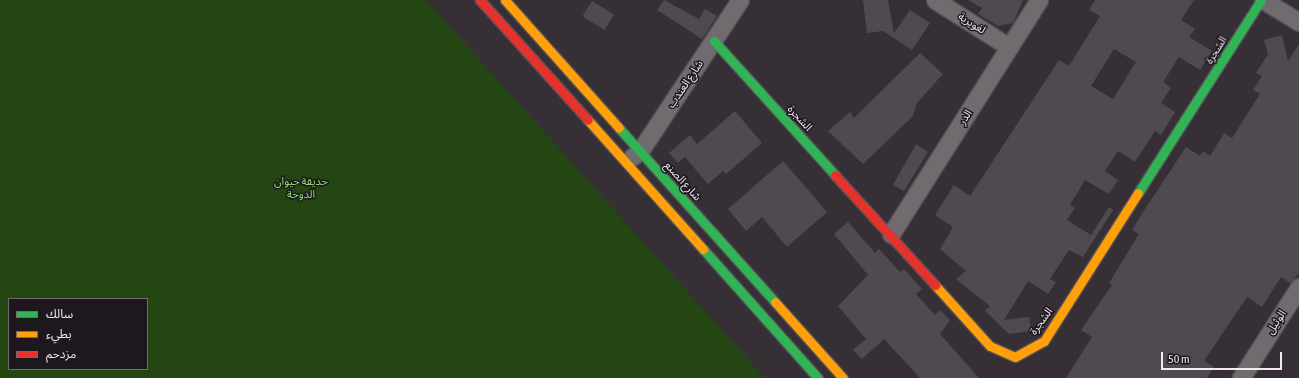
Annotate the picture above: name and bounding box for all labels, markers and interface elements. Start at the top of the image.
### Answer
street label: لغويرية [956,10,988,36]
street label: الشجرة [1202,34,1230,66]
street label: شارع العندب [664,58,706,110]
street label: الشجرة [785,102,815,134]
street label: الدر [955,107,975,127]
street label: شارع الصنع [662,159,704,203]
park label: حديقة حيوان الدوحة [274,175,328,201]
legend [8,298,148,370]
street label: الشجرة [1027,305,1055,337]
text: سالك [46,307,73,321]
street label: الوثيل [1263,307,1289,337]
text: بطيء [46,327,72,341]
scale bar [1163,344,1284,370]
text: مزدحم [46,347,76,361]
text: 50 m [1168,352,1190,366]

